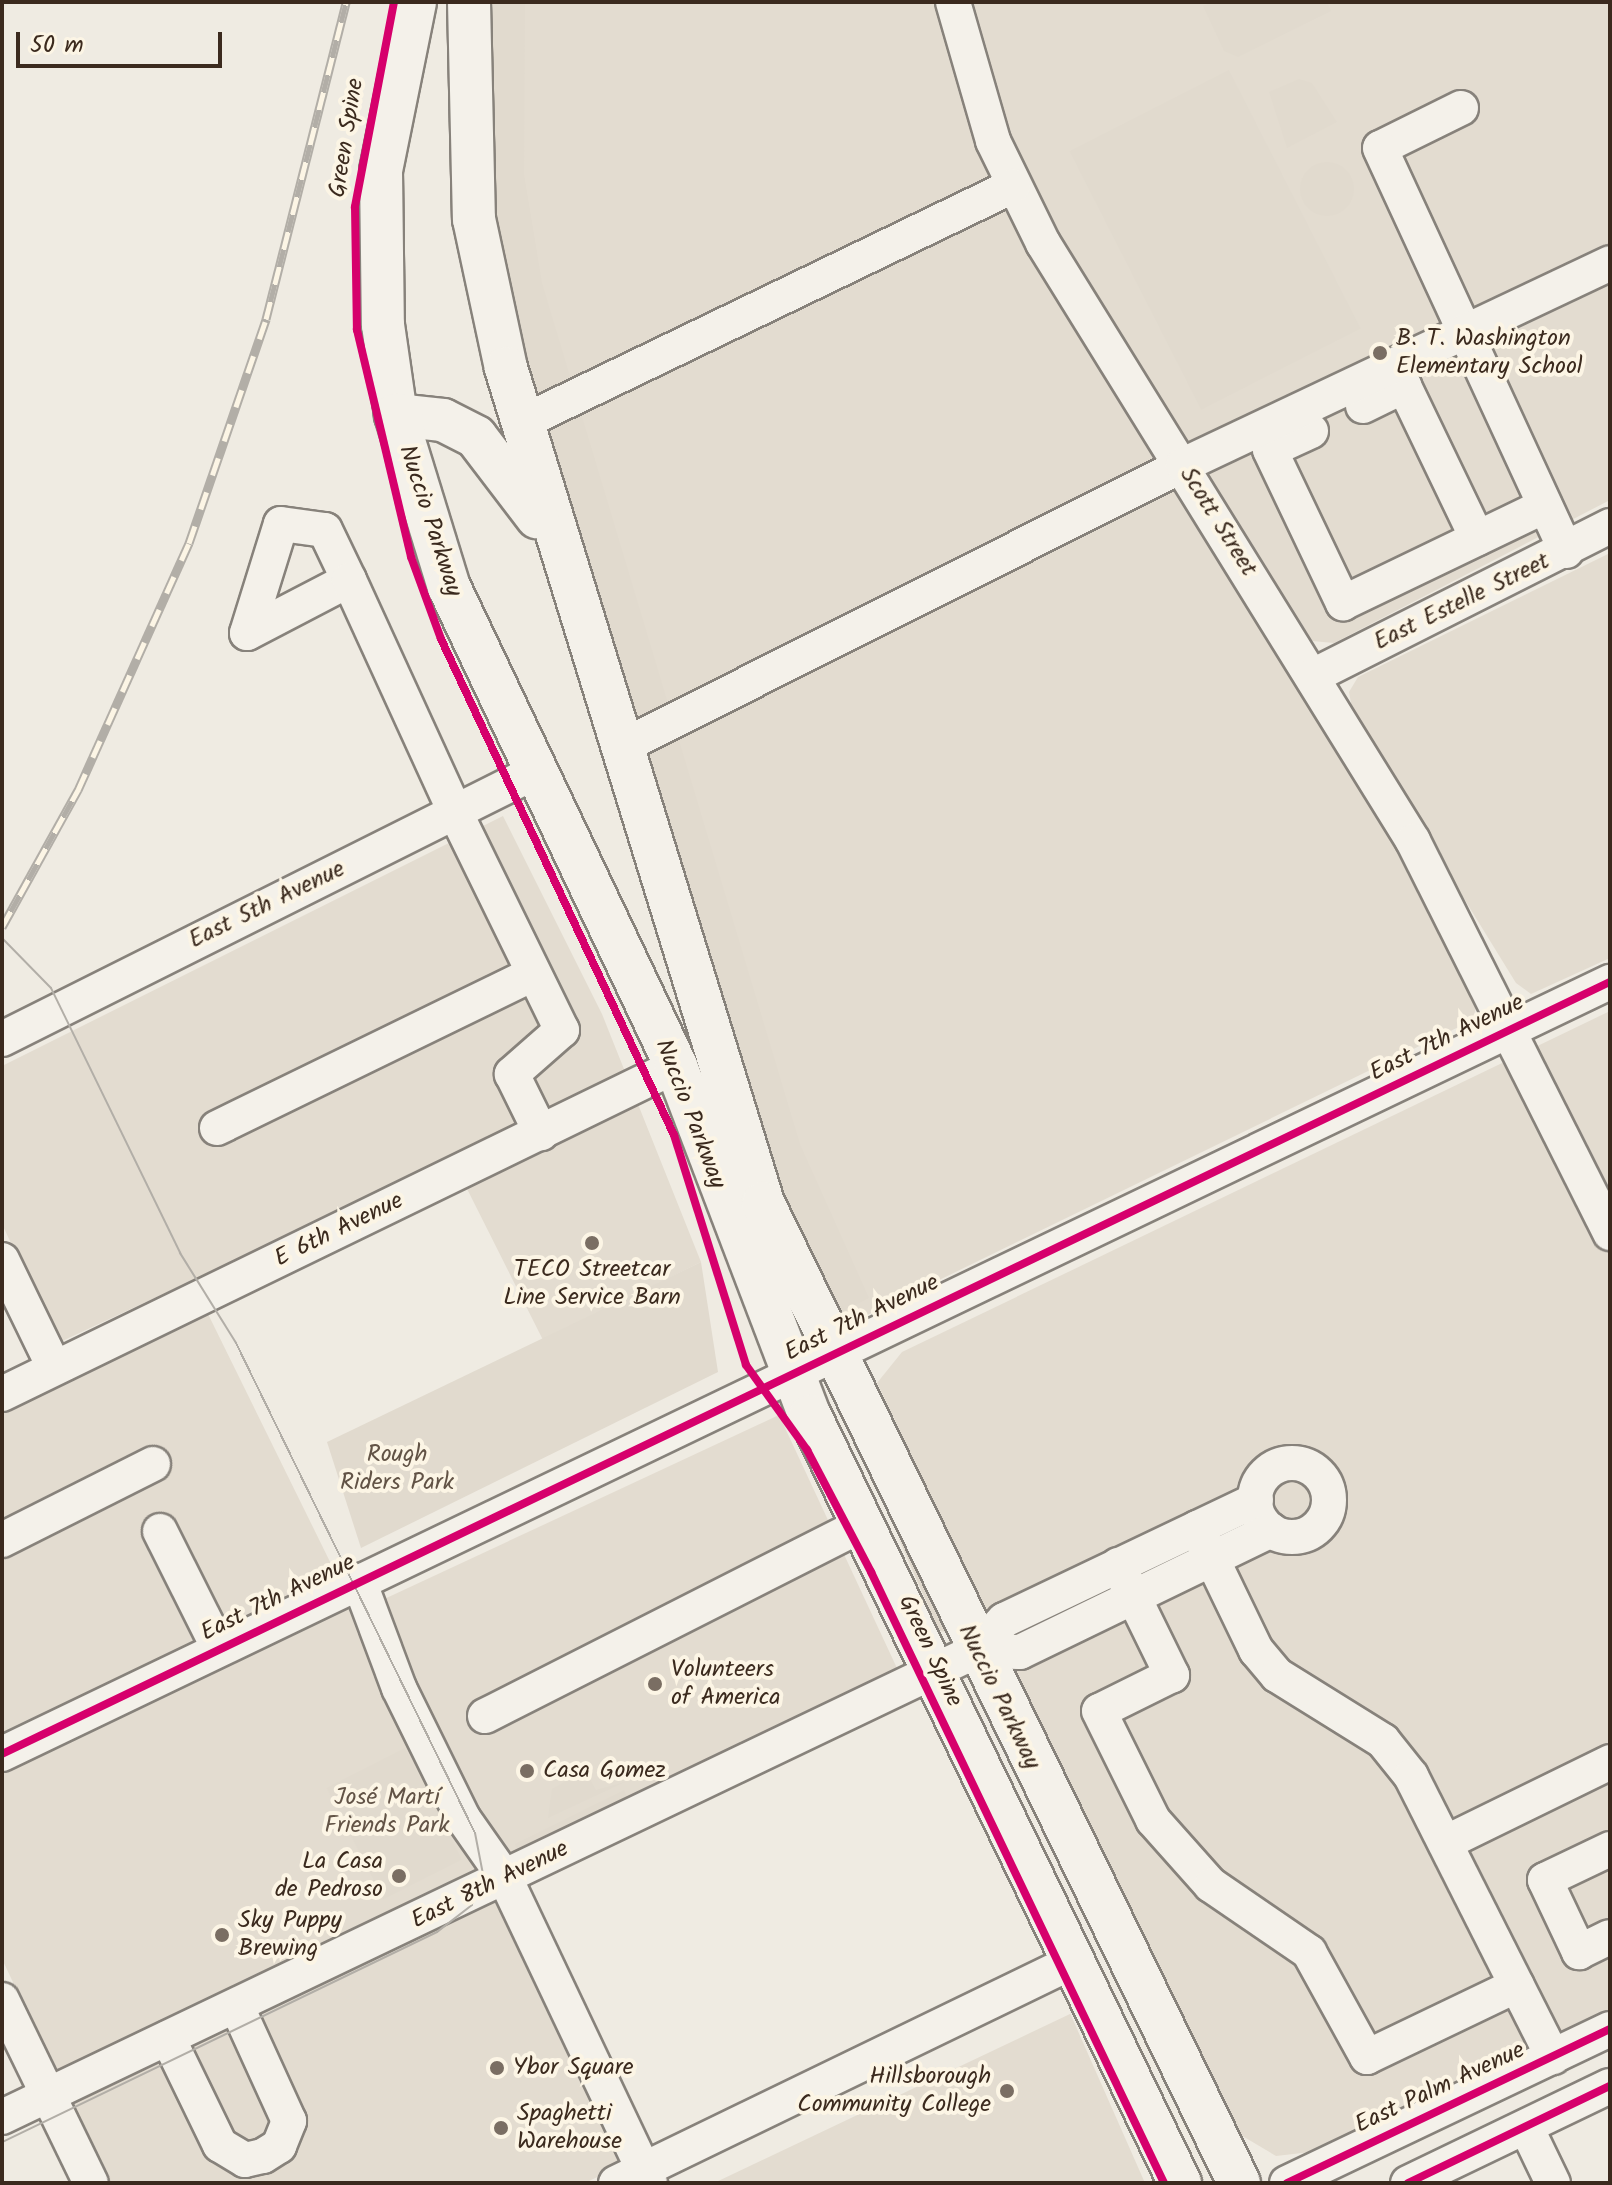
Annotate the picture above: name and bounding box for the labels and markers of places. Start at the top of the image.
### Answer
place label: B. T. Washington Elementary School [1396,325,1583,381]
marker: B. T. Washington Elementary School [1371,344,1389,362]
marker: TECO Streetcar Line Service Barn [583,1234,601,1252]
place label: TECO Streetcar Line Service Barn [503,1256,681,1312]
place label: Volunteers of America [671,1656,781,1712]
marker: Volunteers of America [646,1675,664,1693]
place label: Casa Gomez [543,1757,666,1785]
marker: Casa Gomez [518,1762,536,1780]
place label: La Casa de Pedroso [275,1848,383,1904]
marker: La Casa de Pedroso [390,1867,408,1885]
place label: Sky Puppy Brewing [238,1907,342,1963]
marker: Sky Puppy Brewing [213,1926,231,1944]
place label: Ybor Square [513,2054,634,2082]
marker: Ybor Square [488,2059,506,2077]
place label: Hillsborough Community College [797,2063,991,2119]
marker: Hillsborough Community College [998,2082,1016,2100]
place label: Spaghetti Warehouse [517,2100,622,2156]
marker: Spaghetti Warehouse [492,2119,510,2137]

